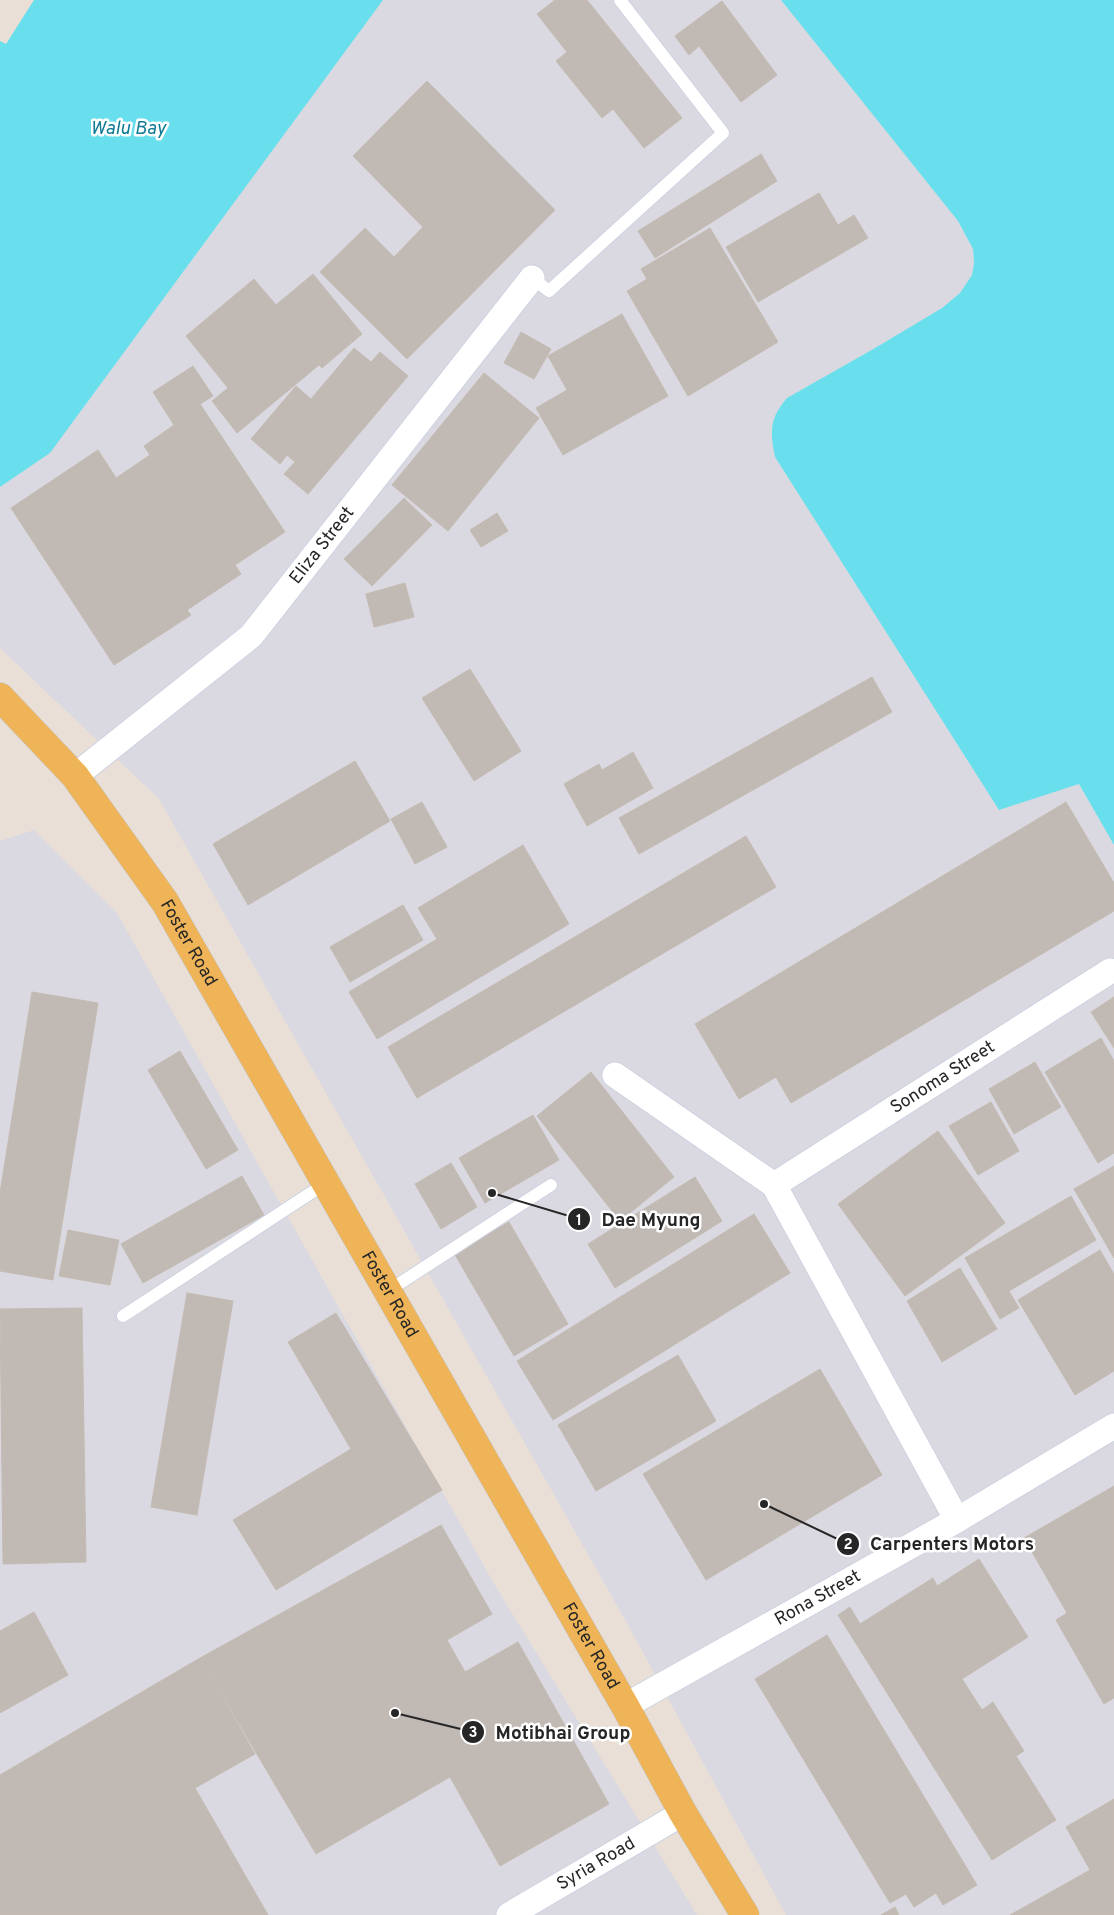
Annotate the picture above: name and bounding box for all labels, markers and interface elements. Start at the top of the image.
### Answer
water label: Walu Bay [90,117,167,141]
street label: Eliza Street [284,502,360,589]
street label: Foster Road [155,895,222,990]
street label: Sonoma Street [886,1036,999,1119]
callout: Dae Myung [567,1202,711,1236]
text: Dae Myung [602,1209,700,1233]
text: 1 [576,1212,582,1231]
street label: Foster Road [356,1247,423,1342]
callout: Carpenters Motors [835,1527,1044,1561]
text: Carpenters Motors [870,1533,1034,1557]
text: 2 [843,1536,853,1555]
street label: Rona Street [771,1565,865,1631]
street label: Foster Road [557,1599,625,1694]
callout: Motibhai Group [461,1715,640,1749]
text: Motibhai Group [496,1722,630,1746]
text: 3 [469,1724,478,1743]
street label: Syria Road [553,1832,639,1896]

